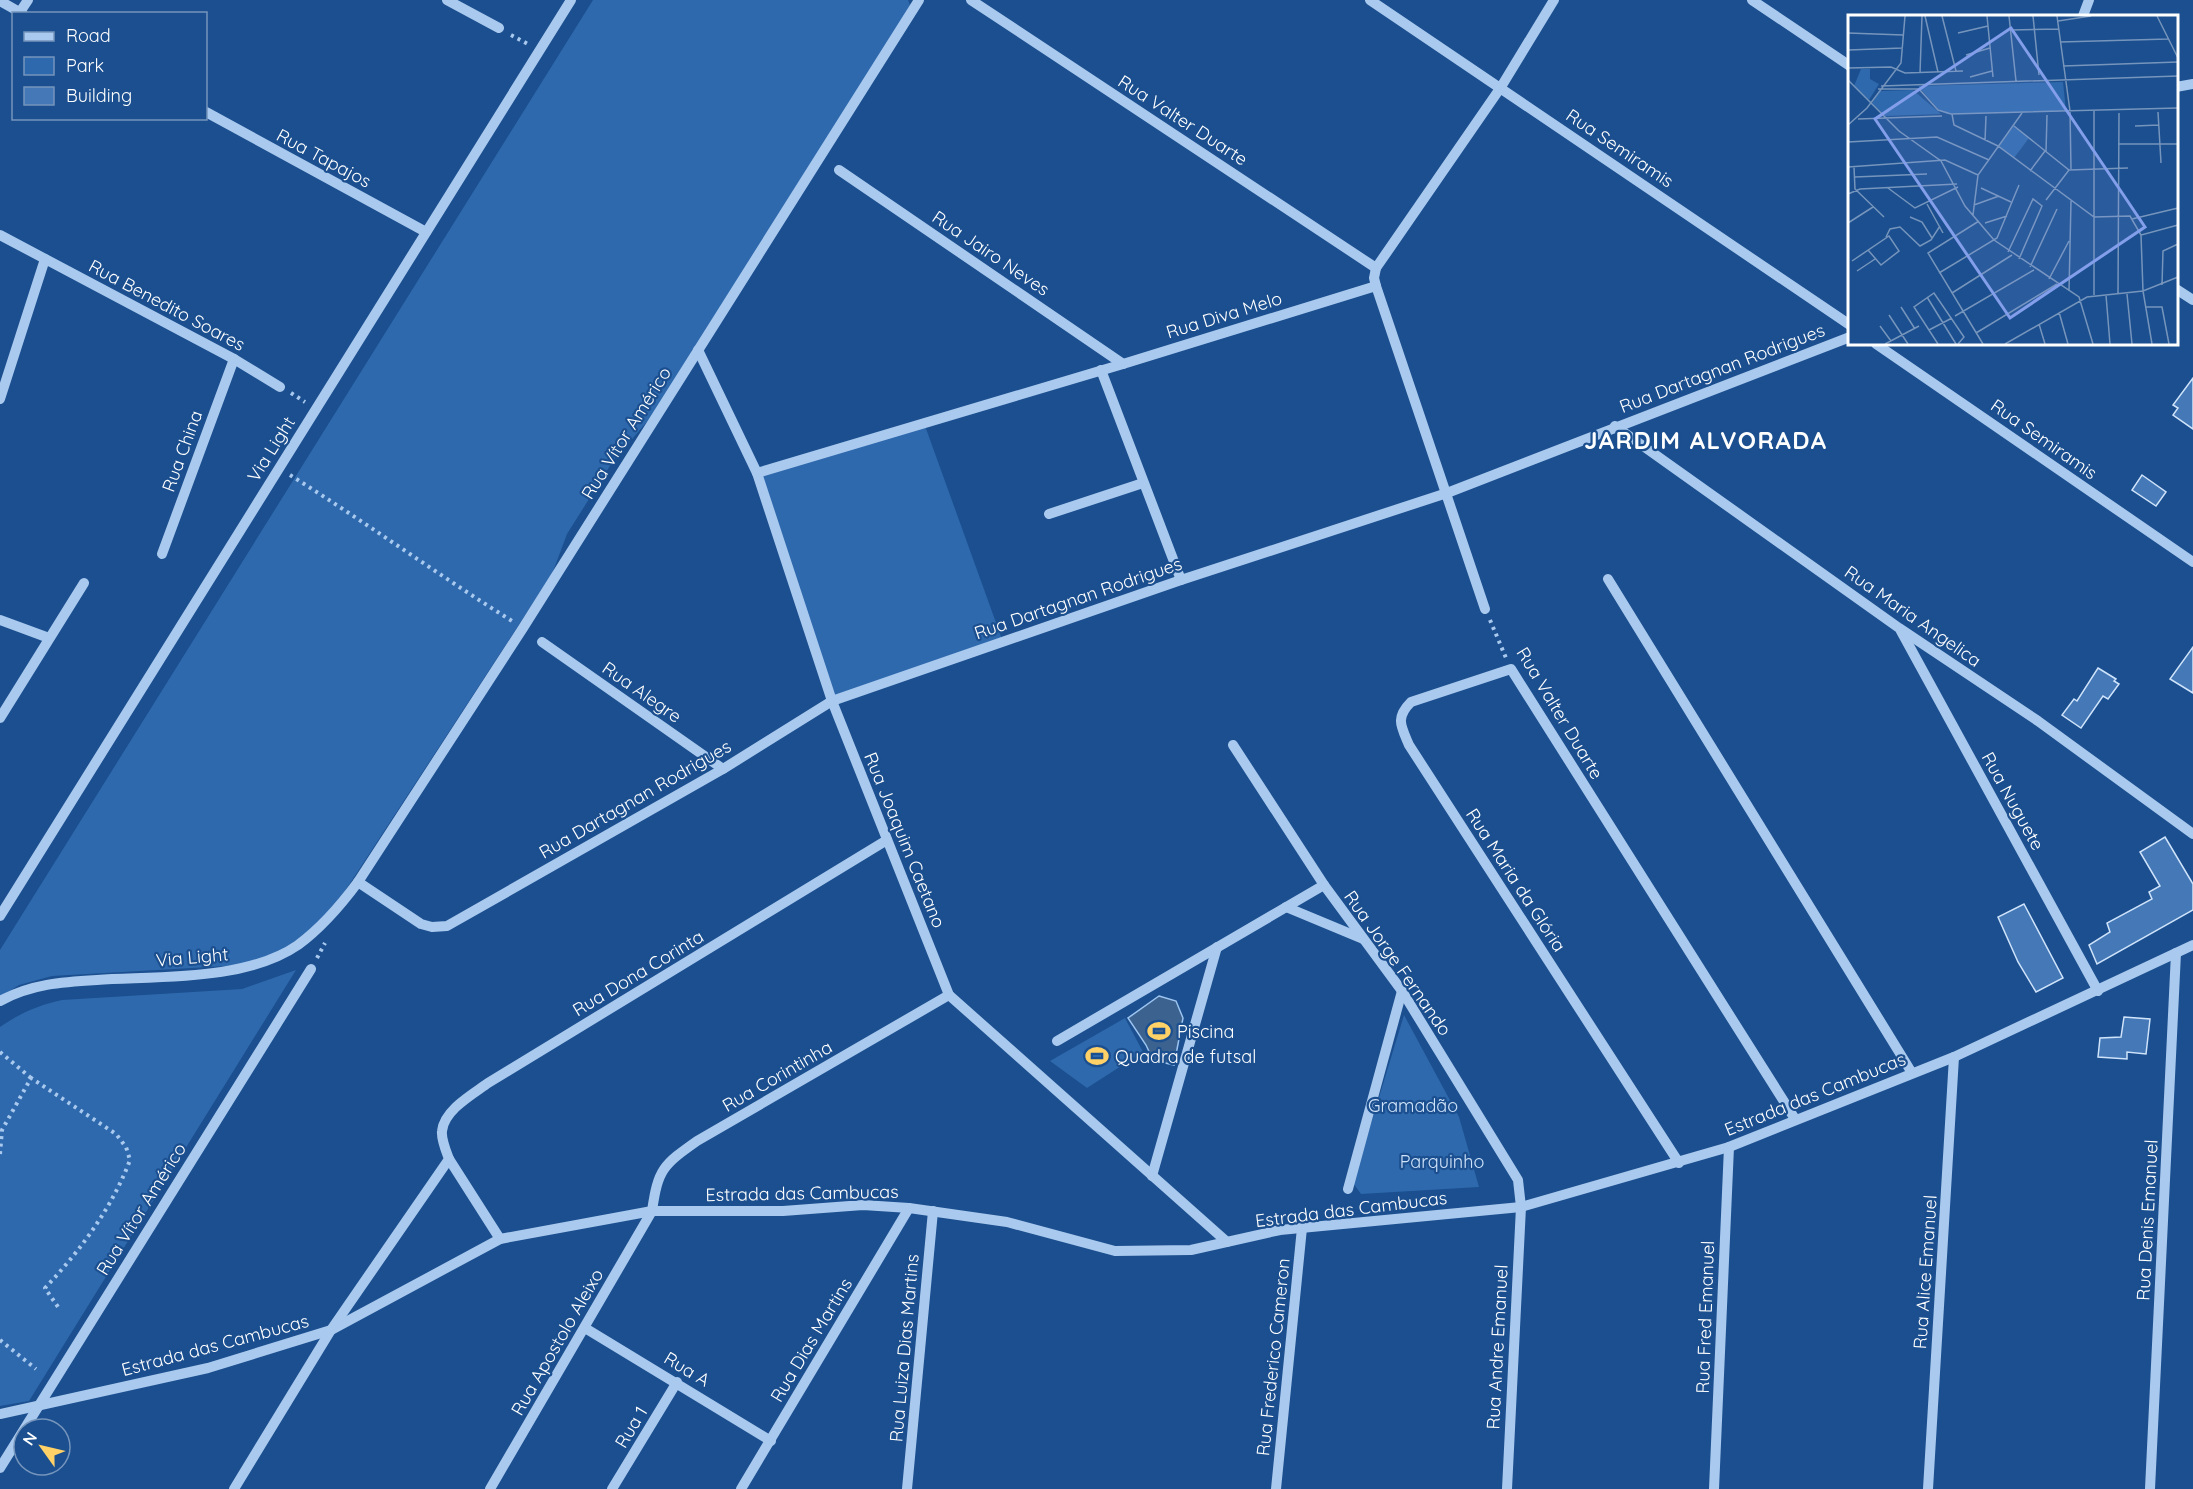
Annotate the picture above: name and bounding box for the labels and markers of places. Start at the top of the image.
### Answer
sports icon: Piscina [1146,1018,1172,1044]
place label: Piscina [1177,1020,1235,1043]
sports icon: Quadra de futsal [1084,1043,1110,1069]
place label: Quadra de futsal [1115,1045,1256,1068]

